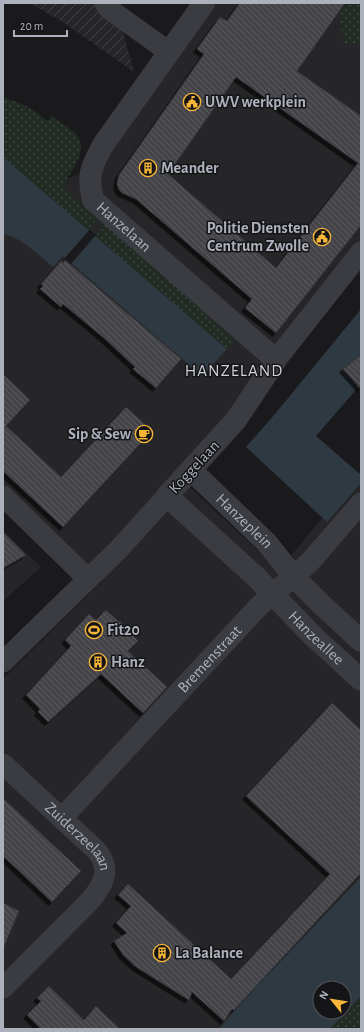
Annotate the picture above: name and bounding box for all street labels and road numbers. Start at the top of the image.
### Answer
street label: Hanzelaan [93,199,154,255]
street label: Koggelaan [166,437,222,497]
street label: Hanzeplein [213,491,276,551]
street label: Hanzeallee [285,608,347,668]
street label: Bremenstraat [175,622,245,696]
street label: Zuiderzeelaan [42,799,113,872]

